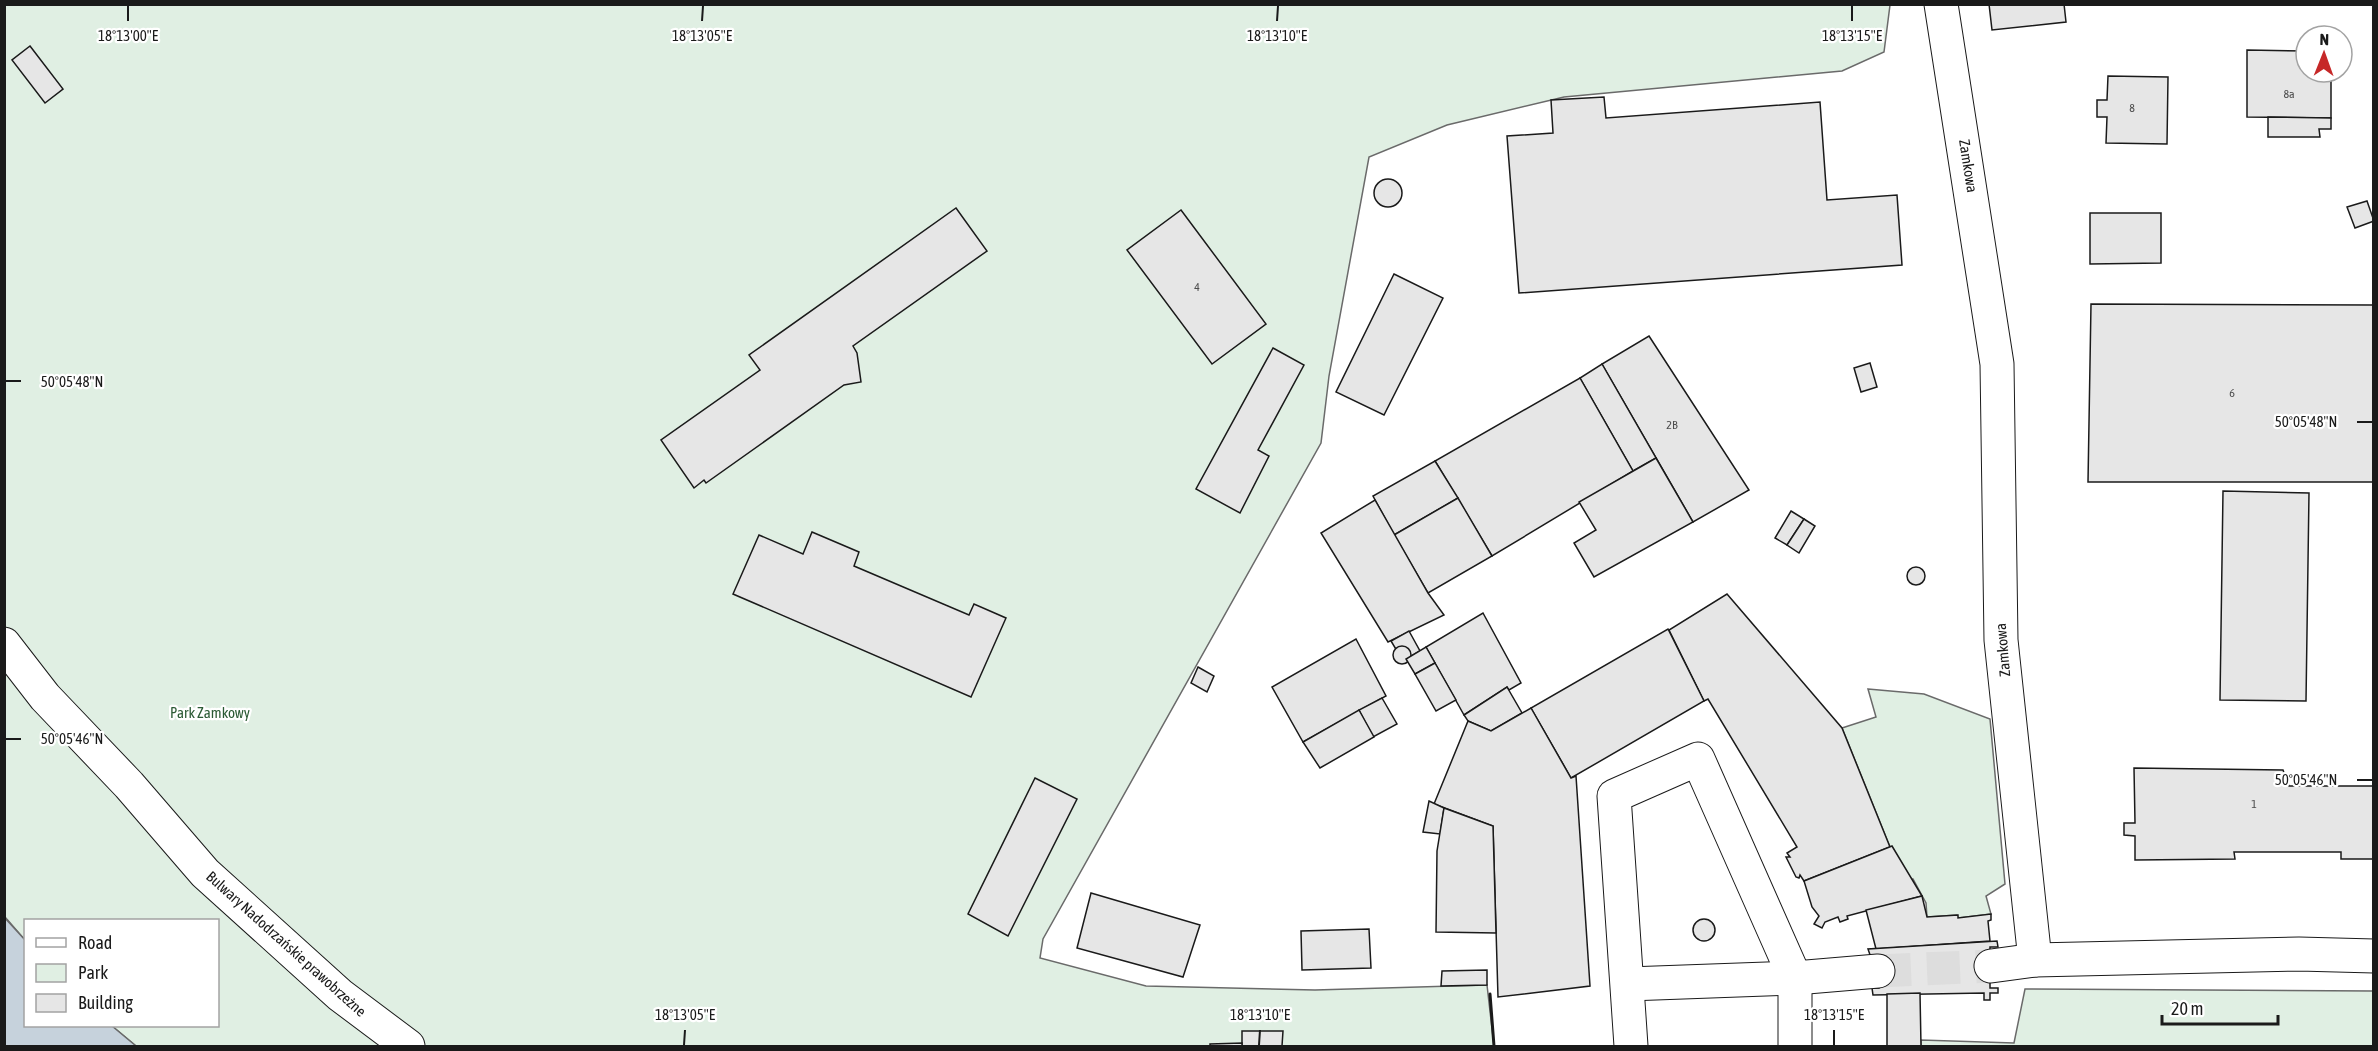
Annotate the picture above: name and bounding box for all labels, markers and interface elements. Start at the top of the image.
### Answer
north arrow [2294,24,2354,84]
text: 18°13'00"E [98,27,159,44]
text: 18°13'05"E [672,27,733,44]
text: 18°13'10"E [1247,27,1308,44]
text: 18°13'15"E [1822,27,1883,44]
text: N [2319,30,2329,48]
house number: 8a [2283,87,2295,101]
house number: 8 [2129,101,2135,115]
street label: Zamkowa [1956,138,1981,194]
house number: 4 [1194,280,1200,294]
text: 50°05'48"N [41,373,103,390]
house number: 6 [2229,386,2235,400]
text: 50°05'48"N [2275,413,2337,430]
house number: 2B [1666,418,1678,432]
street label: Zamkowa [1992,623,2013,677]
park label: Park Zamkowy [170,704,250,721]
text: 50°05'46"N [41,730,103,747]
text: 50°05'46"N [2275,771,2337,788]
house number: 1 [2251,797,2257,811]
street label: Bulwary Nadodrzańskie prawobrzeżne [203,867,370,1020]
legend [24,919,219,1027]
text: Road [78,932,112,953]
text: Park [78,962,108,983]
scale bar [2162,988,2278,1026]
text: Building [78,992,133,1013]
text: 20 m [2171,998,2203,1019]
text: 18°13'05"E [655,1006,716,1023]
text: 18°13'10"E [1230,1006,1291,1023]
text: 18°13'15"E [1804,1006,1865,1023]

